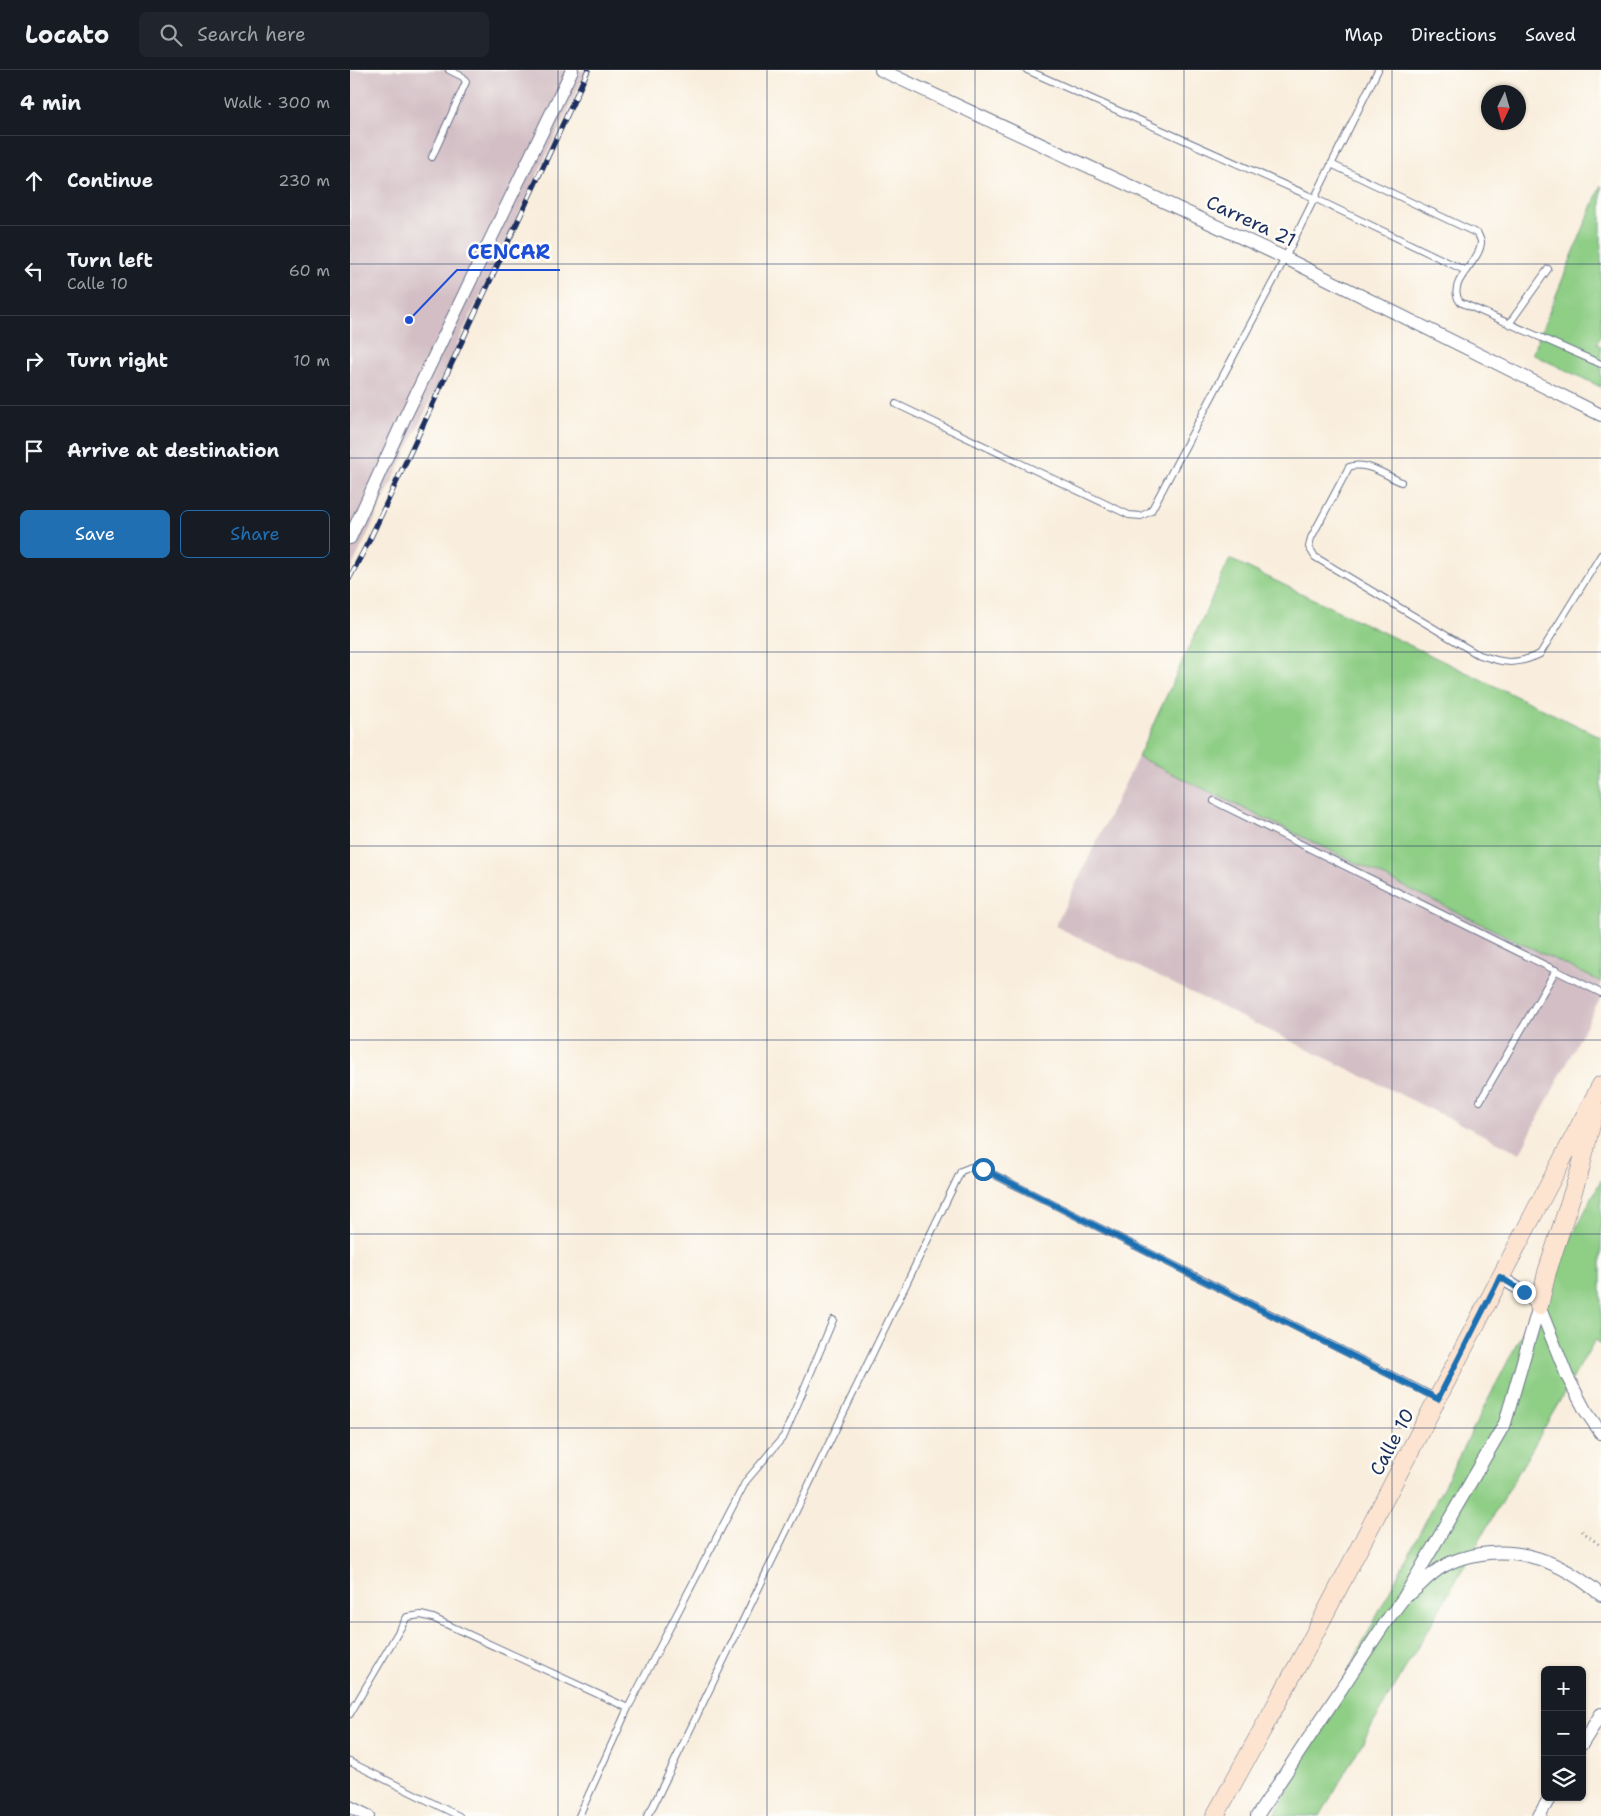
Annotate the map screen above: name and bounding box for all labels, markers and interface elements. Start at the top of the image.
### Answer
search box [139,12,489,57]
text: Locato [25,19,109,51]
icon: search [157,21,185,49]
text: Search here [197,22,306,47]
text: Map [1345,23,1383,47]
text: Directions [1411,23,1497,47]
text: Saved [1525,23,1576,47]
north arrow [1481,85,1526,130]
text: 4 min [20,89,81,117]
text: Walk · 300 m [223,92,330,113]
icon: ahead [20,167,48,195]
text: Continue [67,168,153,193]
text: 230 m [278,170,330,191]
street label: Carrera 21 [1202,189,1300,253]
callout: CENCAR [457,235,560,270]
text: CENCAR [468,239,551,265]
text: Turn left [67,248,153,273]
icon: left [20,257,48,285]
text: 60 m [289,260,330,281]
text: Calle 10 [67,273,128,294]
icon: right [20,347,48,375]
text: Turn right [67,348,168,373]
text: 10 m [293,350,330,371]
icon: arrive [20,437,48,465]
text: Arrive at destination [67,438,279,463]
button: Save [20,510,170,558]
button: Share [180,510,330,558]
route start [972,1158,995,1181]
route end [1513,1281,1536,1304]
street label: Calle 10 [1364,1404,1420,1480]
map controls [1541,1666,1586,1801]
button: + [1541,1666,1586,1711]
button: − [1541,1711,1586,1756]
button: layers [1541,1756,1586,1801]

